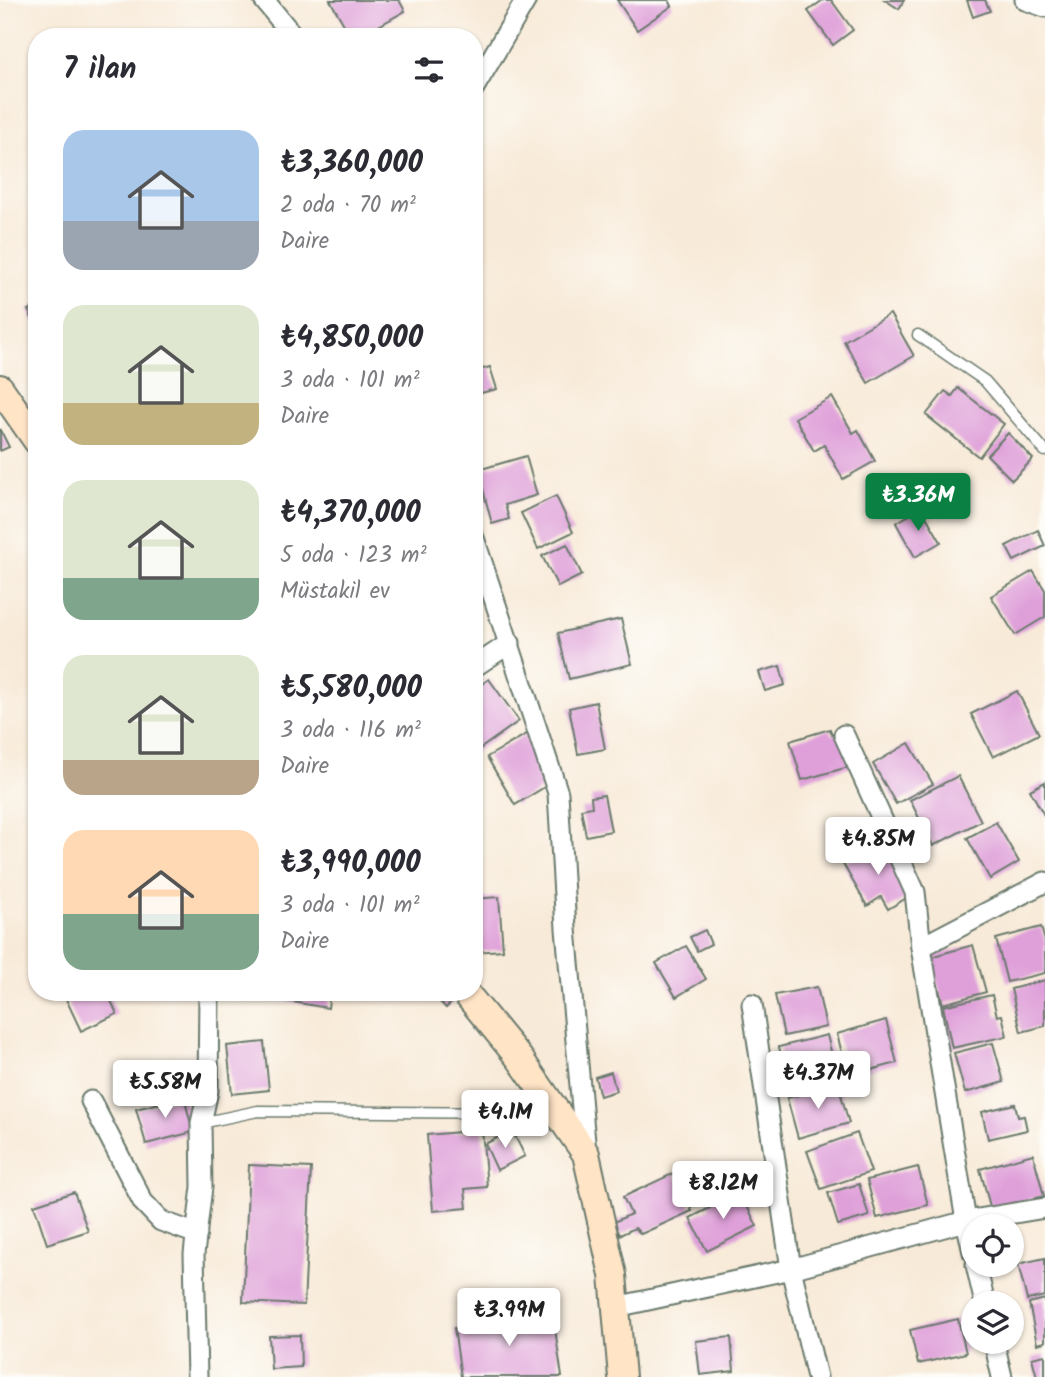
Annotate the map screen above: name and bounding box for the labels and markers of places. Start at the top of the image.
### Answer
pin: ₺3.36M [861,474,975,533]
pin: ₺4.85M [821,818,935,877]
pin: ₺4.37M [761,1052,875,1111]
pin: ₺5.58M [108,1060,222,1120]
pin: ₺4.1M [456,1090,554,1150]
pin: ₺8.12M [666,1162,780,1221]
pin: ₺3.99M [452,1288,566,1348]

